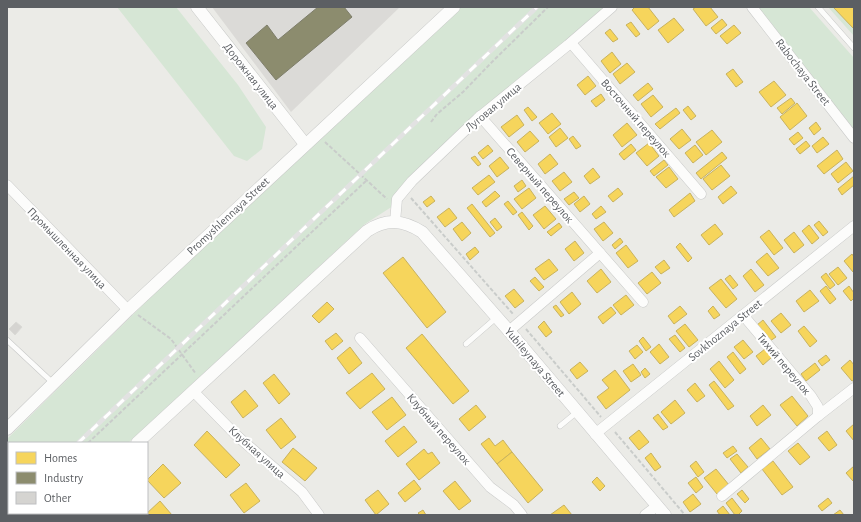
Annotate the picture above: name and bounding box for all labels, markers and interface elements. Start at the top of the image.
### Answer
street label: Rabochaya Street [773,36,833,108]
street label: Дорожная улица [221,40,281,113]
street label: Восточный переулок [598,76,674,161]
street label: Луговая улица [463,80,524,134]
street label: Северный переулок [503,145,576,226]
street label: Promyshlennaya Street [185,175,272,258]
street label: Промышленная улица [24,205,109,292]
street label: Sovkhoznaya Street [686,297,765,364]
street label: Yubileynaya Street [502,325,568,400]
street label: Тихий переулок [754,331,813,398]
street label: Клубный переулок [404,391,473,468]
street label: Клубная улица [226,424,288,481]
legend [8,442,148,514]
text: Homes [44,452,77,464]
text: Industry [44,472,83,485]
text: Other [44,492,71,504]

